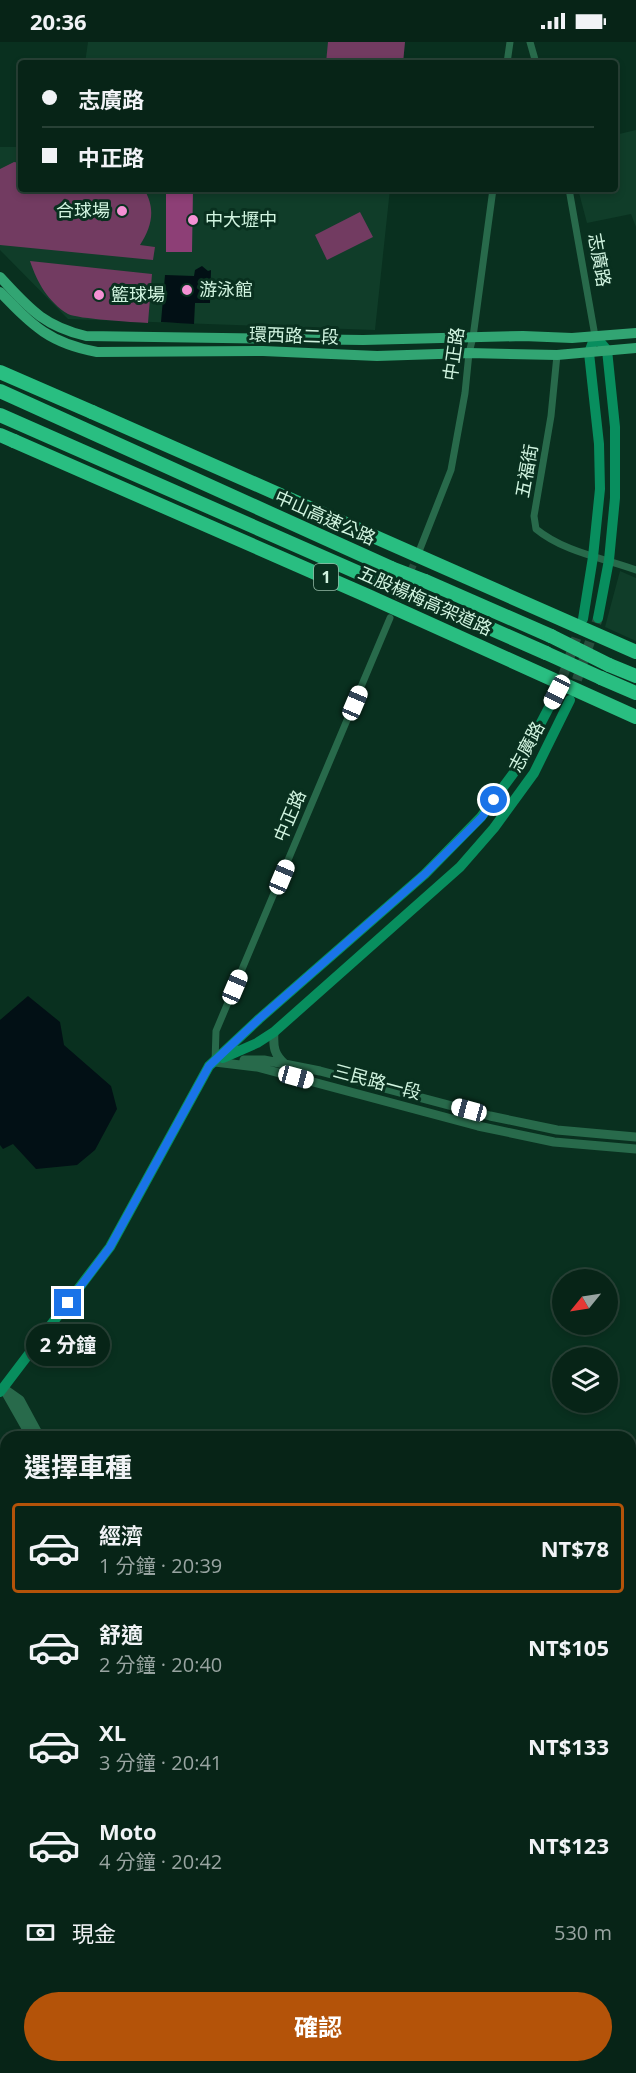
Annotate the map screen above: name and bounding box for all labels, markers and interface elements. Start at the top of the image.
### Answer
text: 20:36 [30,6,87,36]
text: 志廣路 [78,84,144,114]
text: 中正路 [78,142,144,172]
place label: 合球場 [56,198,110,222]
marker: 合球場 [115,204,129,218]
place label: 中大壢中 [205,207,277,231]
marker: 中大壢中 [186,213,200,227]
street label: 志廣路 [583,231,616,288]
place label: 游泳館 [199,277,253,301]
place label: 籃球場 [111,282,165,306]
marker: 游泳館 [180,283,194,297]
marker: 籃球場 [92,288,106,302]
street label: 環西路二段 [249,321,339,349]
street label: 中正路 [437,325,469,382]
street label: 五福街 [510,442,543,499]
street label: 中山高速公路 [271,484,380,550]
street label: 五股楊梅高架道路 [355,560,496,640]
road number: 1 [314,564,338,590]
car [541,672,573,712]
car [340,683,370,723]
street label: 志廣路 [503,717,549,776]
street label: 中正路 [267,786,311,845]
route start [480,786,507,813]
car [267,857,297,897]
car [220,967,250,1007]
street label: 三民路一段 [331,1058,424,1104]
car [276,1064,316,1090]
car [449,1097,489,1123]
north arrow [552,1269,618,1335]
map controls [552,1269,618,1413]
route end [54,1289,81,1316]
callout: 2 分鐘 [26,1324,110,1366]
text: 2 分鐘 [40,1331,96,1358]
button: layers [552,1347,618,1413]
text: 選擇車種 [24,1448,132,1485]
text: 經濟 [99,1520,143,1550]
icon: car [27,1521,81,1575]
text: NT$78 [541,1533,609,1563]
text: 1 分鐘 · 20:39 [99,1552,222,1579]
text: 舒適 [99,1619,143,1649]
icon: car [27,1620,81,1674]
text: NT$105 [528,1632,609,1662]
text: 2 分鐘 · 20:40 [99,1651,222,1678]
text: XL [99,1717,126,1747]
icon: car [27,1719,81,1773]
text: NT$133 [528,1731,609,1761]
text: 3 分鐘 · 20:41 [99,1749,222,1776]
text: Moto [99,1816,157,1846]
icon: car [27,1818,81,1872]
text: NT$123 [528,1830,609,1860]
text: 4 分鐘 · 20:42 [99,1848,222,1875]
icon: cash [24,1916,57,1949]
text: 現金 [72,1918,116,1948]
text: 530 m [554,1919,612,1946]
button: 確認 [24,1992,612,2061]

